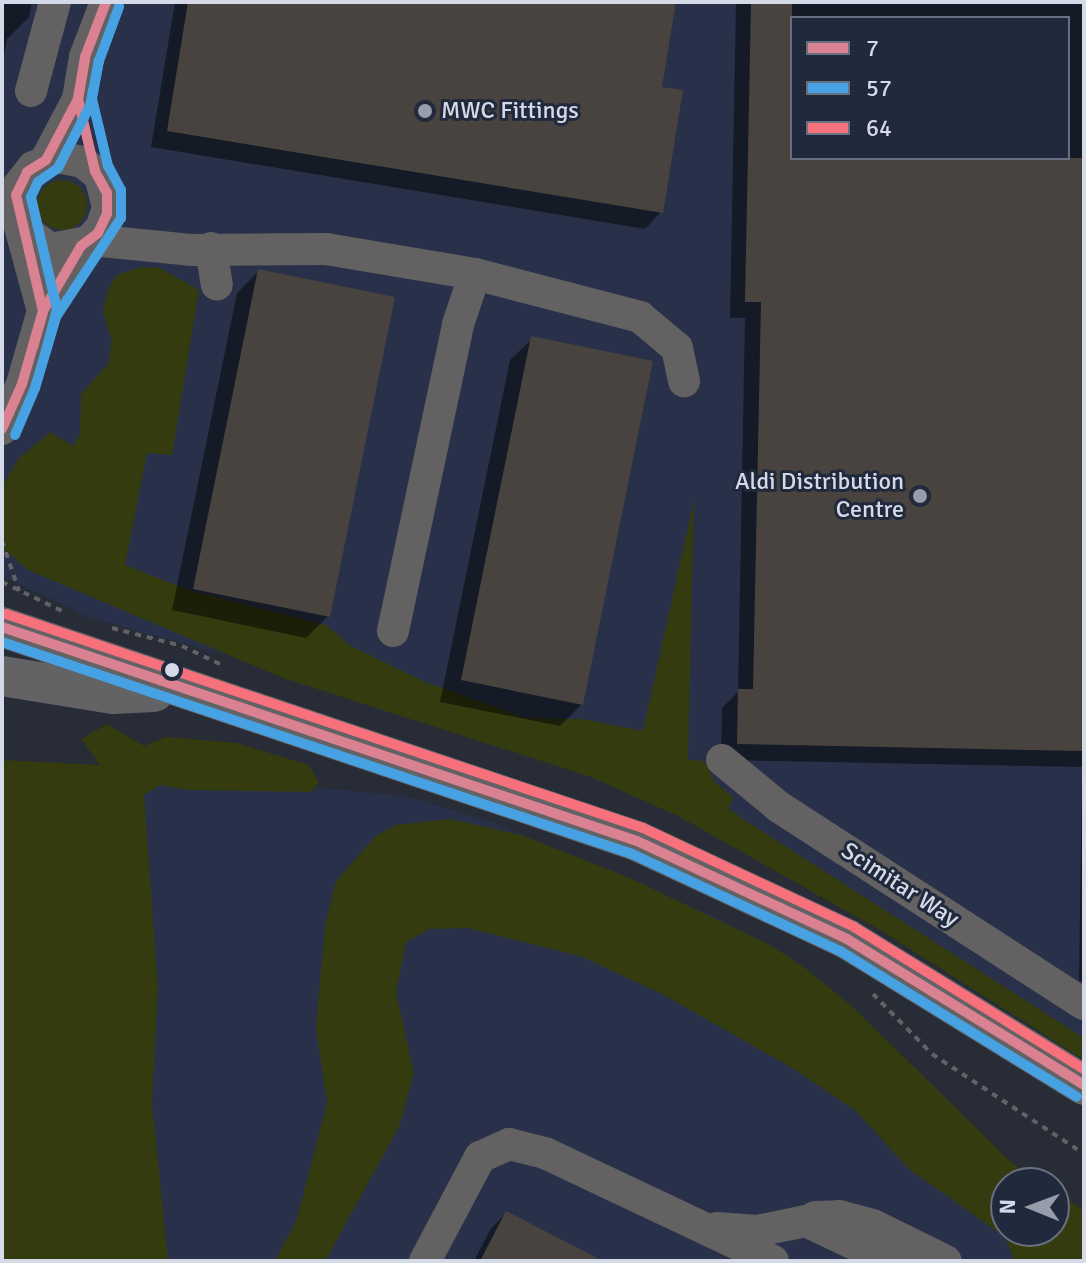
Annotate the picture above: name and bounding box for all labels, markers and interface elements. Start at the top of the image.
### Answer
legend [790,16,1070,160]
text: 7 [866,33,879,63]
text: 57 [866,73,892,103]
place label: MWC Fittings [441,97,579,125]
marker: MWC Fittings [416,102,434,120]
text: 64 [866,113,892,143]
place label: Aldi Distribution Centre [735,468,904,524]
marker: Aldi Distribution Centre [911,487,929,505]
unlabelled marker [164,662,180,678]
street label: Scimitar Way [836,836,964,934]
north arrow [990,1167,1070,1247]
text: N [994,1199,1021,1214]

